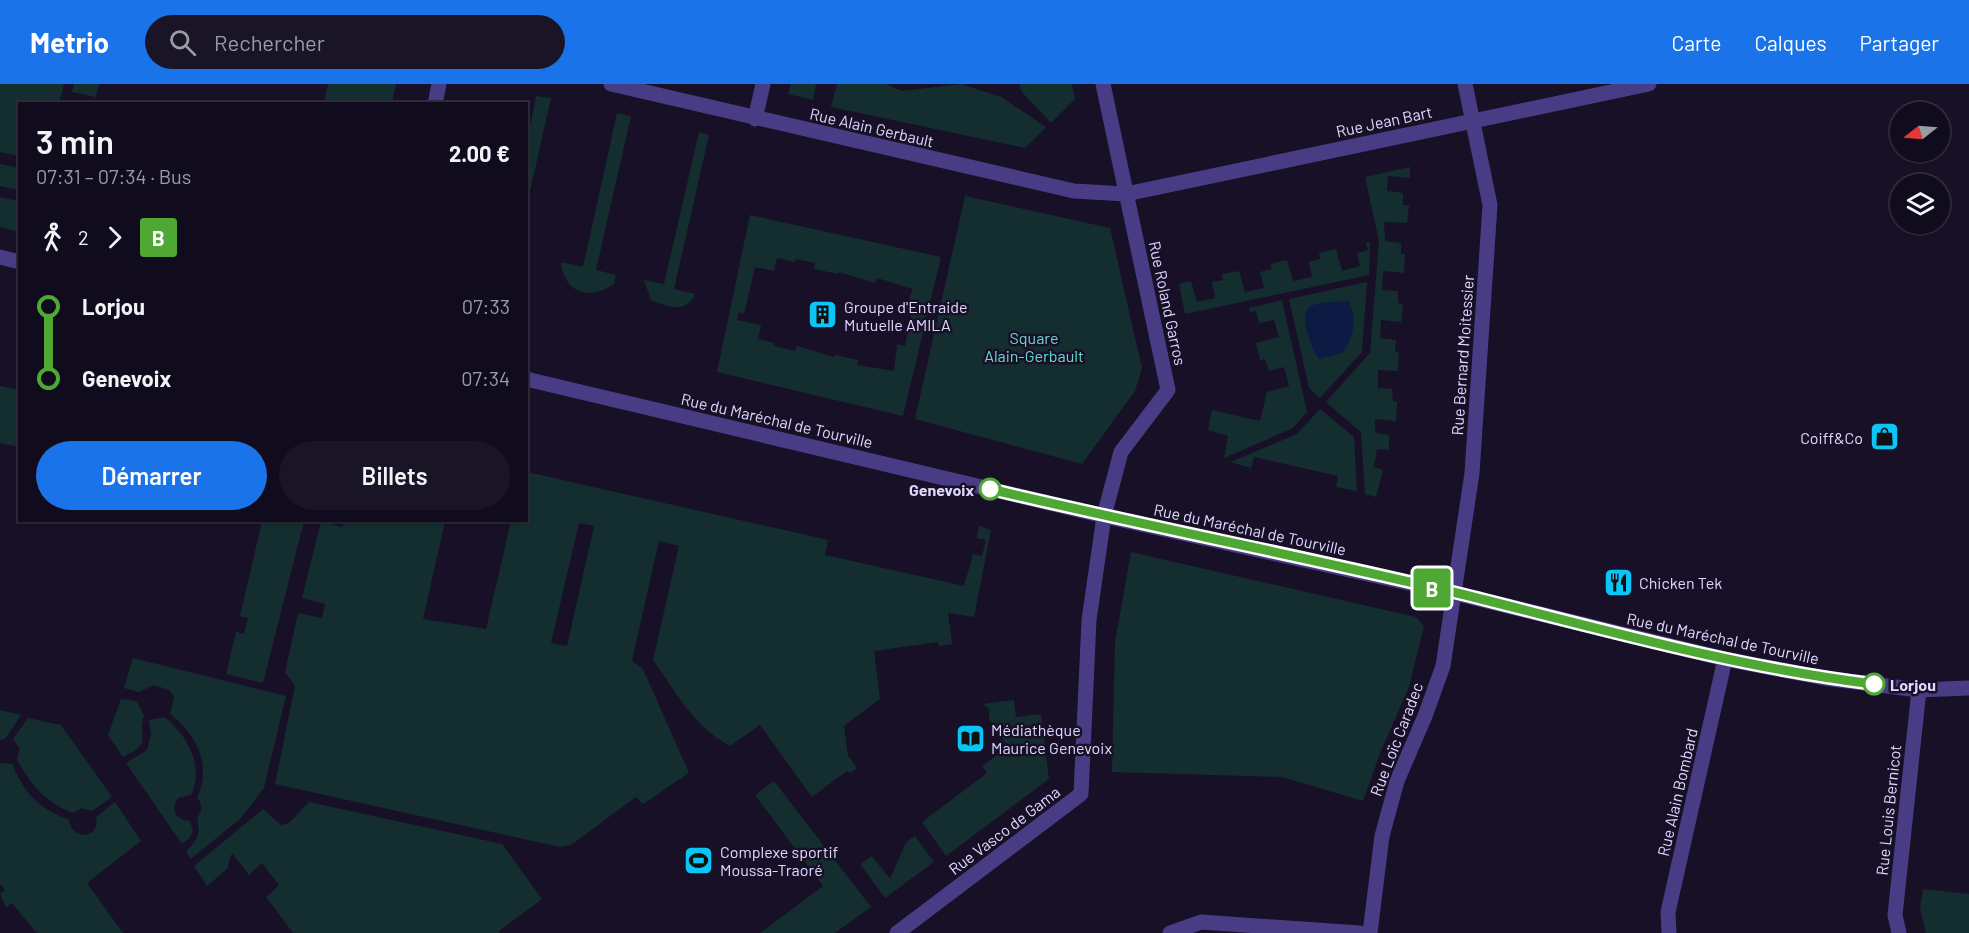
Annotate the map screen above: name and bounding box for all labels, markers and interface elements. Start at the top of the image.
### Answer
search box [145,15,565,69]
text: Metrio [30,25,109,59]
icon: search [166,26,199,59]
text: Rechercher [214,29,325,55]
text: Carte [1672,30,1721,55]
text: Calques [1754,30,1827,55]
text: Partager [1860,30,1939,55]
street label: Rue Jean Bart [1334,102,1434,140]
north arrow [1890,102,1950,162]
map controls [1890,102,1950,234]
street label: Rue Alain Gerbault [808,103,936,151]
text: 3 min [36,121,114,161]
text: 2.00 € [449,140,510,166]
text: 07:31 – 07:34 · Bus [36,164,191,188]
button: layers [1890,174,1950,234]
icon: walk [36,221,69,254]
icon: forward [98,221,131,254]
text: 2 [78,225,89,249]
text: B [152,225,165,250]
street label: Rue Roland Garros [1146,239,1190,367]
street label: Rue Bernard Moitessier [1447,274,1477,436]
text: Lorjou [82,293,145,319]
text: 07:33 [462,294,510,318]
place label: Groupe d'Entraide Mutuelle AMILA [844,297,968,334]
building icon: Groupe d'Entraide Mutuelle AMILA [807,299,839,331]
park label: Square Alain-Gerbault [984,328,1084,365]
text: Genevoix [82,365,171,391]
text: 07:34 [461,366,510,390]
street label: Rue du Maréchal de Tourville [679,389,875,451]
shop icon: Coiff&Co [1868,421,1900,453]
place label: Coiff&Co [1800,428,1863,447]
button: Démarrer [36,441,267,510]
button: Billets [279,441,510,510]
marker: Genevoix [979,478,1001,500]
place label: Genevoix [909,480,974,499]
street label: Rue du Maréchal de Tourville [1152,499,1348,559]
restaurant icon: Chicken Tek [1602,566,1634,598]
line badge: B [1412,568,1452,608]
place label: Chicken Tek [1639,573,1722,592]
text: B [1425,576,1439,601]
street label: Rue du Maréchal de Tourville [1625,608,1821,668]
marker: Lorjou [1863,673,1885,695]
place label: Lorjou [1890,675,1936,694]
street label: Rue Loïc Caradec [1366,680,1426,798]
place label: Médiathèque Maurice Genevoix [991,720,1112,757]
library icon: Médiathèque Maurice Genevoix [954,722,986,754]
street label: Rue Alain Bombard [1653,726,1701,858]
street label: Rue Louis Bernicot [1872,744,1904,876]
street label: Rue Vasco de Gama [945,782,1063,878]
place label: Complexe sportif Moussa-Traoré [720,842,839,879]
sports icon: Complexe sportif Moussa-Traoré [683,844,715,876]

